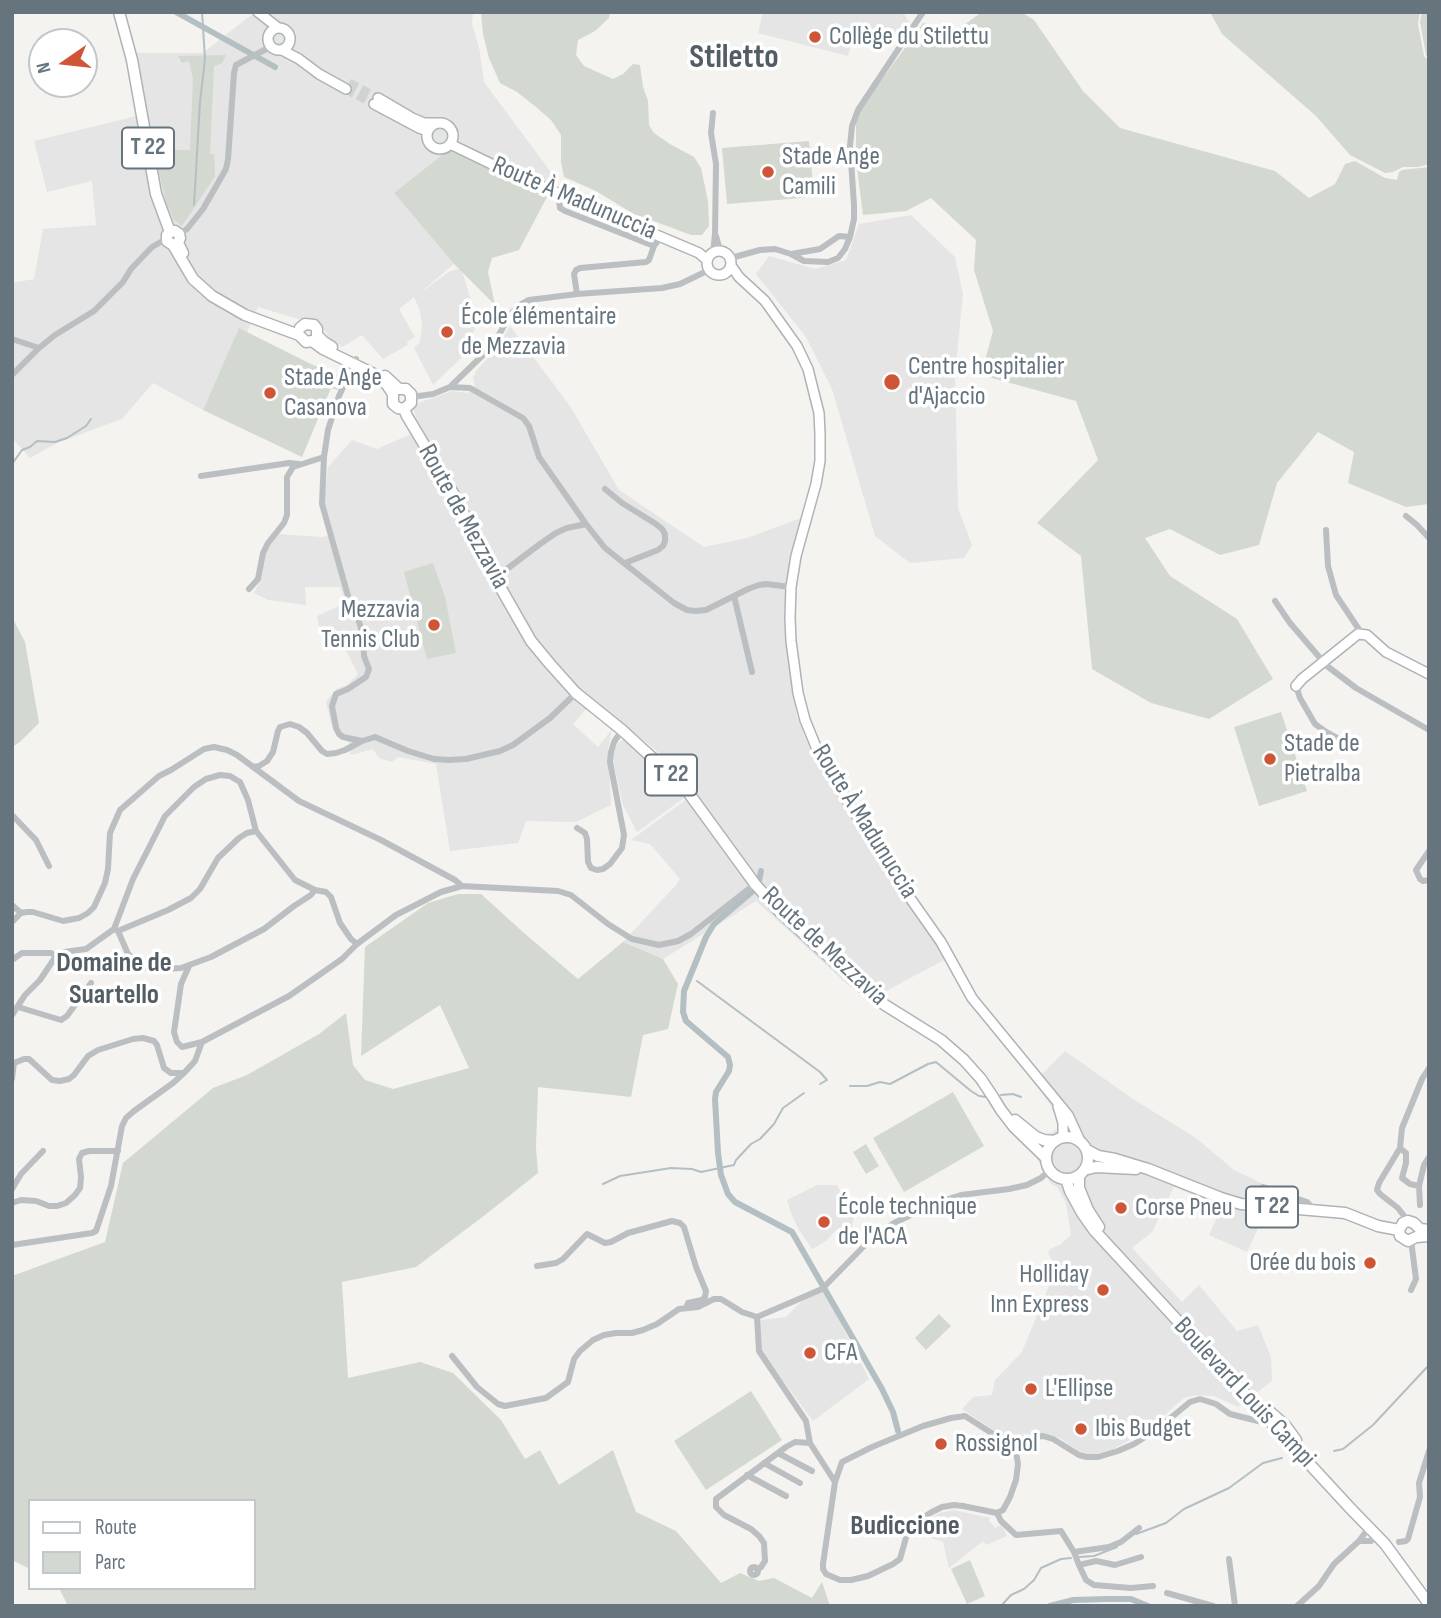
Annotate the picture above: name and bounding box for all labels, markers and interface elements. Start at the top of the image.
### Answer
place label: Collège du Stilettu [829,21,989,53]
north arrow [28,28,98,98]
marker: Collège du Stilettu [807,29,823,45]
district label: Stiletto [689,39,779,79]
text: N [32,60,56,75]
road number: T 22 [122,128,174,168]
place label: Stade Ange Camili [782,141,880,202]
street label: Route À Madunuccia [487,150,661,248]
marker: Stade Ange Camili [760,164,776,180]
place label: École élémentaire de Mezzavia [461,301,616,362]
marker: École élémentaire de Mezzavia [439,324,455,340]
place label: Centre hospitalier d'Ajaccio [908,351,1064,412]
place label: Stade Ange Casanova [284,362,382,424]
marker: Centre hospitalier d'Ajaccio [882,372,902,392]
marker: Stade Ange Casanova [262,385,278,401]
street label: Route de Mezzavia [410,439,516,595]
place label: Mezzavia Tennis Club [321,594,420,656]
marker: Mezzavia Tennis Club [426,617,442,633]
place label: Stade de Pietralba [1284,728,1361,790]
street label: Route À Madunuccia [804,739,924,905]
marker: Stade de Pietralba [1262,751,1278,767]
road number: T 22 [645,754,697,796]
street label: Route de Mezzavia [755,881,893,1013]
district label: Domaine de Suartello [56,947,172,1013]
road number: T 22 [1246,1186,1298,1227]
place label: École technique de l'ACA [838,1191,977,1252]
place label: Corse Pneu [1135,1192,1233,1224]
marker: Corse Pneu [1113,1200,1129,1216]
marker: École technique de l'ACA [816,1214,832,1230]
place label: Orée du bois [1250,1247,1356,1279]
marker: Orée du bois [1362,1255,1378,1271]
place label: Holliday Inn Express [990,1259,1089,1320]
marker: Holliday Inn Express [1095,1282,1111,1298]
street label: Boulevard Louis Campi [1167,1311,1321,1475]
place label: CFA [824,1337,857,1369]
marker: CFA [802,1345,818,1361]
place label: L'Ellipse [1045,1373,1114,1405]
marker: L'Ellipse [1023,1381,1039,1397]
place label: Ibis Budget [1095,1413,1191,1445]
marker: Ibis Budget [1073,1421,1089,1437]
place label: Rossignol [955,1428,1038,1460]
marker: Rossignol [933,1436,949,1452]
legend [28,1499,256,1590]
district label: Budiccione [850,1510,960,1544]
text: Route [95,1515,137,1540]
text: Parc [95,1550,126,1575]

